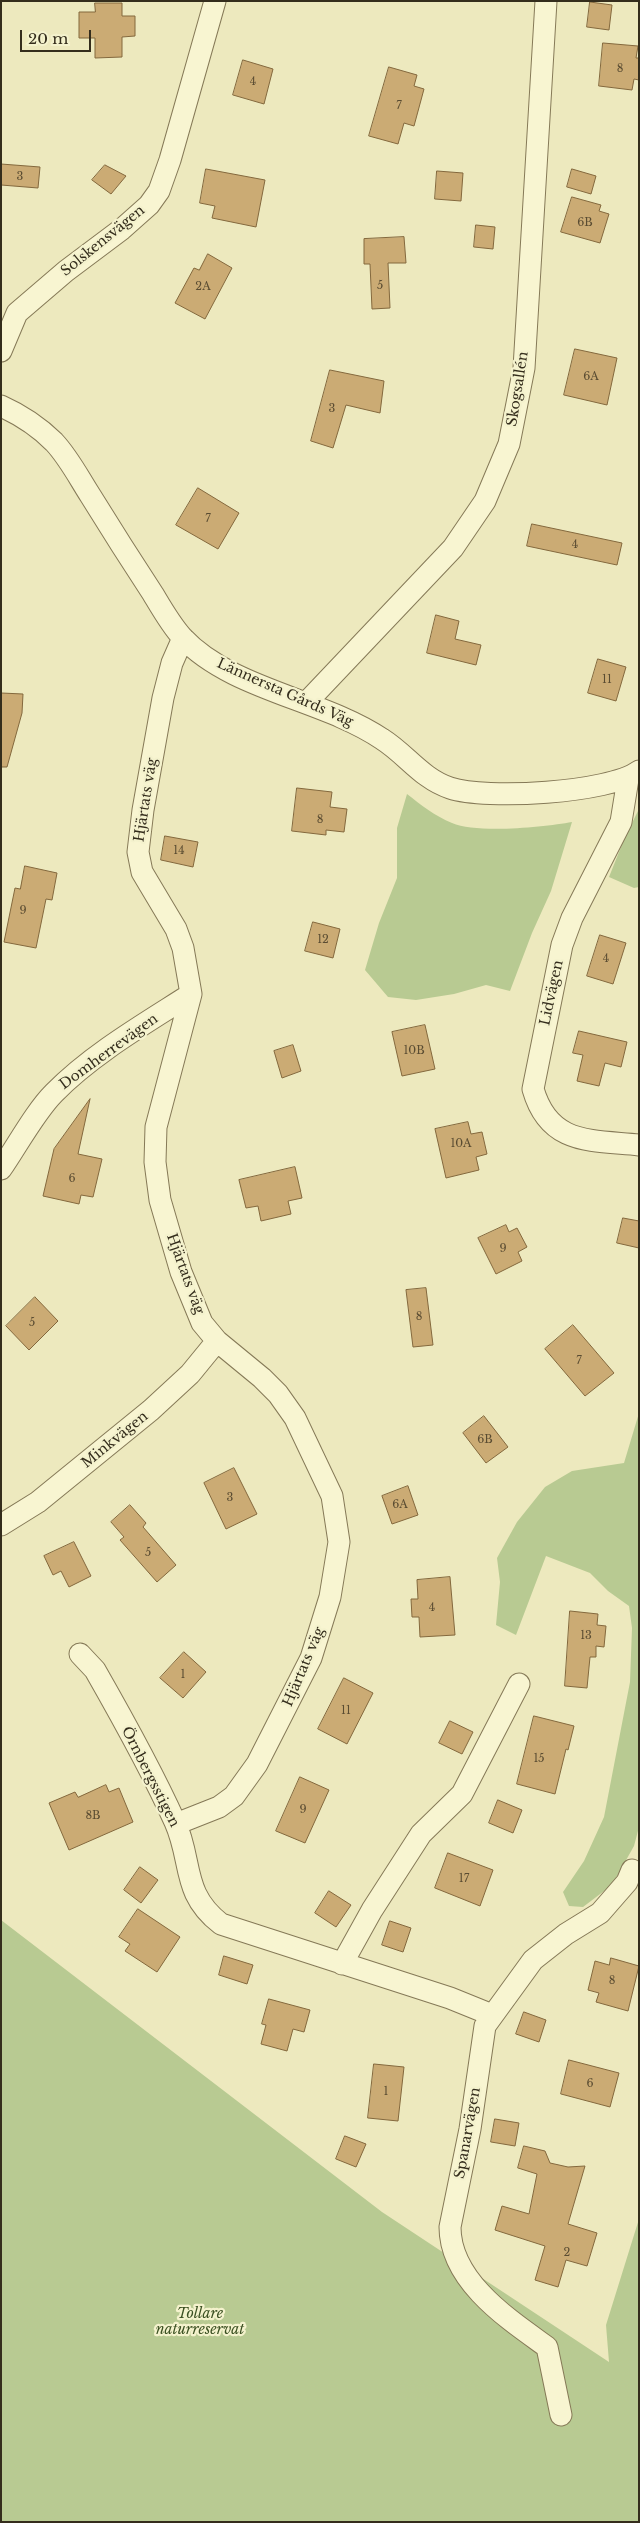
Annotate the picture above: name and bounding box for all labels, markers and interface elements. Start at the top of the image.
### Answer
scale bar [22,20,94,52]
text: 20 m [28,29,68,48]
house number: 8 [617,62,623,76]
house number: 4 [250,75,256,89]
house number: 7 [396,99,402,113]
house number: 3 [17,170,23,184]
street label: Solskensvägen [58,202,148,280]
house number: 6B [577,216,593,230]
house number: 5 [377,279,383,293]
house number: 2A [195,280,211,294]
street label: Skogsallén [504,350,532,428]
house number: 6A [583,370,599,384]
house number: 3 [329,402,335,416]
house number: 7 [205,512,211,526]
house number: 4 [572,538,578,552]
street label: Lännersta Gårds Väg [214,655,356,731]
house number: 11 [602,673,612,687]
street label: Hjärtats väg [131,757,161,843]
house number: 8 [317,813,323,827]
house number: 14 [173,844,185,858]
house number: 9 [19,904,27,918]
house number: 12 [317,933,329,947]
house number: 4 [603,952,609,966]
street label: Lidvägen [537,959,567,1027]
street label: Domherrevägen [57,1011,161,1093]
house number: 10B [403,1044,425,1058]
house number: 10A [450,1137,472,1151]
house number: 6 [68,1172,76,1186]
street label: Hjärtats väg [163,1231,207,1317]
house number: 9 [499,1242,507,1256]
house number: 8 [416,1310,422,1324]
house number: 5 [29,1316,35,1330]
house number: 7 [576,1354,582,1368]
street label: Minkvägen [78,1408,152,1472]
house number: 6B [477,1433,493,1447]
house number: 3 [227,1491,233,1505]
house number: 6A [392,1498,408,1512]
house number: 5 [145,1546,151,1560]
house number: 4 [429,1601,435,1615]
street label: Hjärtats väg [280,1625,328,1709]
house number: 13 [580,1629,592,1643]
house number: 1 [181,1668,185,1682]
house number: 11 [341,1704,351,1718]
street label: Örnbergsstigen [117,1724,183,1830]
house number: 15 [533,1752,545,1766]
house number: 9 [299,1803,307,1817]
house number: 8B [85,1809,101,1823]
house number: 17 [459,1872,469,1886]
house number: 8 [609,1974,615,1988]
house number: 6 [586,2077,594,2091]
house number: 1 [384,2085,388,2099]
street label: Spanarvägen [452,2086,484,2180]
house number: 2 [564,2246,570,2260]
park label: Tollare naturreservat [156,2306,244,2338]

